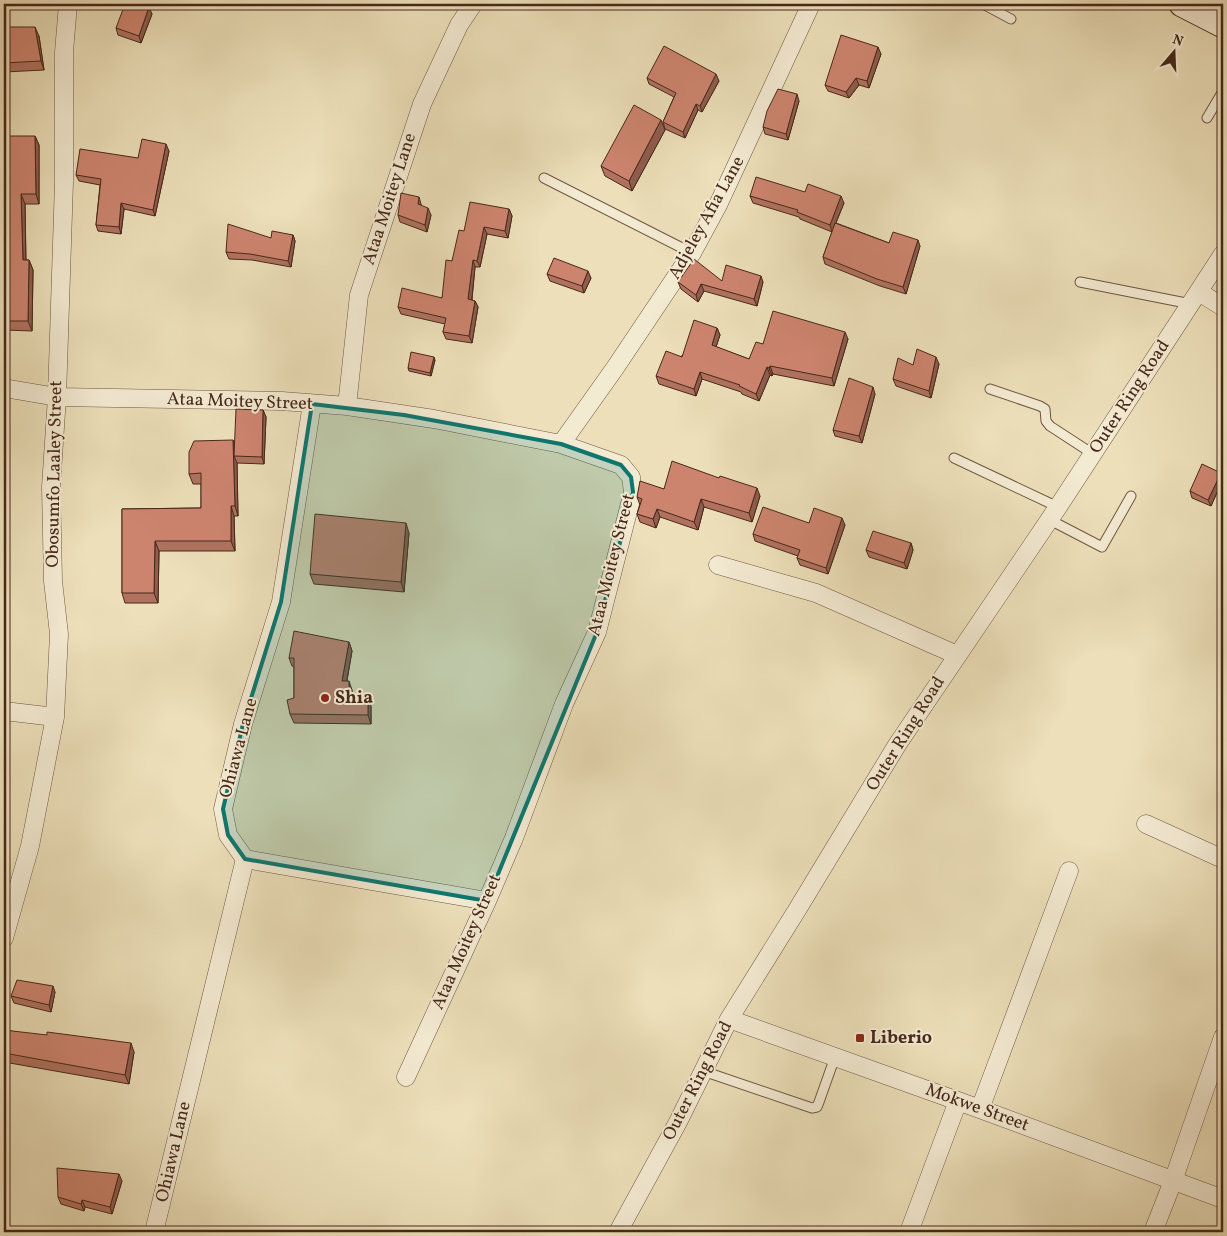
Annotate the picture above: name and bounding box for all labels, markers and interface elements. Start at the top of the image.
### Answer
north arrow [1150,28,1200,78]
text: N [1170,30,1186,52]
street label: Ataa Moitey Lane [357,130,423,268]
street label: Adjeley Afia Lane [663,152,751,284]
street label: Outer Ring Road [1084,335,1176,459]
street label: Obosumfo Laaley Street [41,380,69,568]
street label: Ataa Moitey Street [167,387,313,417]
street label: Ataa Moitey Street [582,491,642,639]
street label: Outer Ring Road [861,672,951,796]
place label: Shia [335,686,373,711]
marker: Shia [319,692,331,704]
street label: Ohiawa Lane [214,695,264,801]
street label: Ataa Moitey Street [426,870,508,1014]
street label: Outer Ring Road [657,1017,739,1145]
place label: Liberio [870,1026,932,1051]
marker: Liberio [854,1032,866,1044]
street label: Mokwe Street [922,1078,1032,1138]
street label: Ohiawa Lane [150,1099,198,1205]

